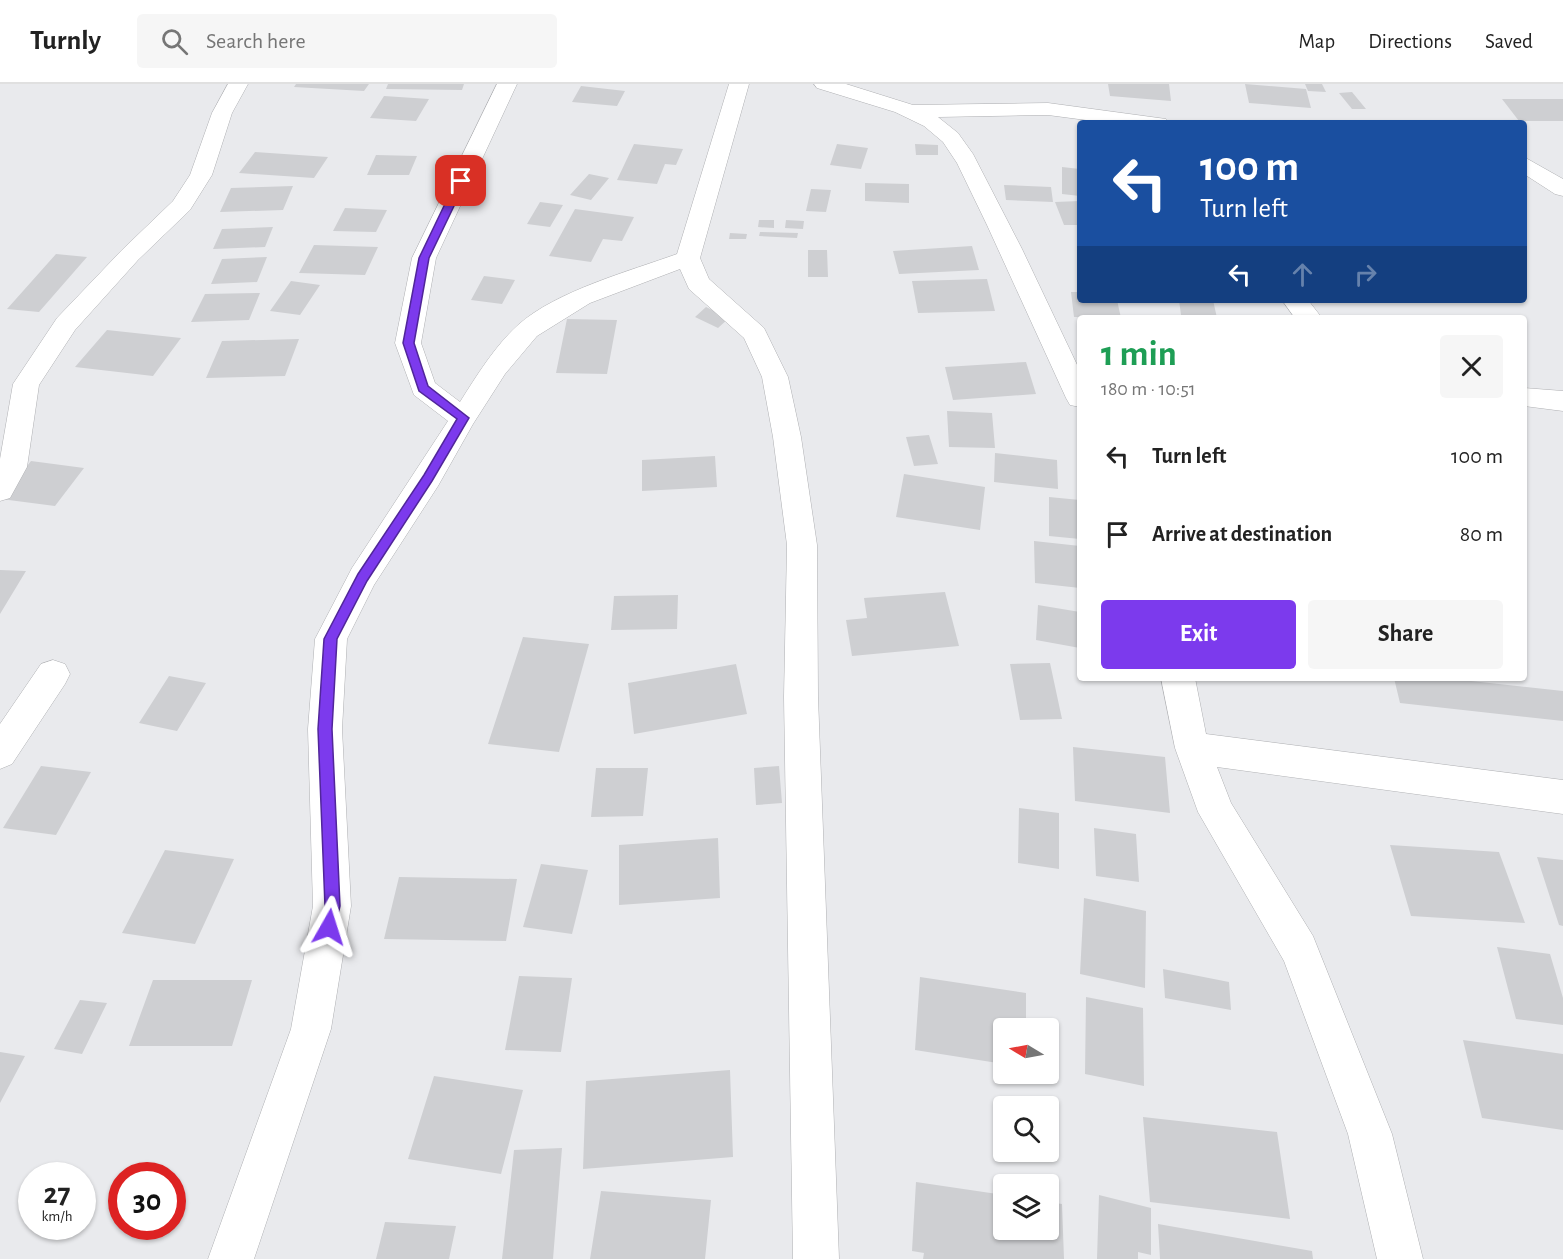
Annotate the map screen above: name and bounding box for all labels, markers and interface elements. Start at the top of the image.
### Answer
search box [137,14,557,68]
icon: search [158,25,191,58]
text: Turnly [30,27,101,55]
text: Search here [206,30,306,52]
text: Map [1299,31,1335,52]
text: Directions [1368,31,1452,52]
text: Saved [1485,31,1533,52]
icon: left [1101,144,1179,222]
text: 100 m [1200,146,1299,188]
pin [435,155,486,206]
icon: arrive [444,164,477,197]
text: Turn left [1200,195,1288,222]
icon: left [1223,258,1256,291]
icon: ahead [1286,258,1319,291]
icon: right [1349,258,1382,291]
button: close [1440,335,1503,398]
text: 1 min [1101,336,1177,372]
text: 180 m · 10:51 [1101,379,1196,399]
icon: left [1101,440,1134,473]
text: Turn left [1152,445,1226,467]
text: 100 m [1451,445,1503,467]
icon: arrive [1101,518,1134,551]
text: Arrive at destination [1152,523,1332,545]
text: 80 m [1460,523,1503,545]
button: Exit [1101,600,1296,669]
button: Share [1308,600,1503,669]
position arrow [297,895,361,959]
north arrow [993,1018,1059,1084]
map controls [993,1018,1059,1240]
button: search [993,1096,1059,1162]
speed limit sign: 30 [108,1162,186,1240]
button: layers [993,1174,1059,1240]
text: 27 [43,1179,71,1209]
text: km/h [42,1209,72,1224]

